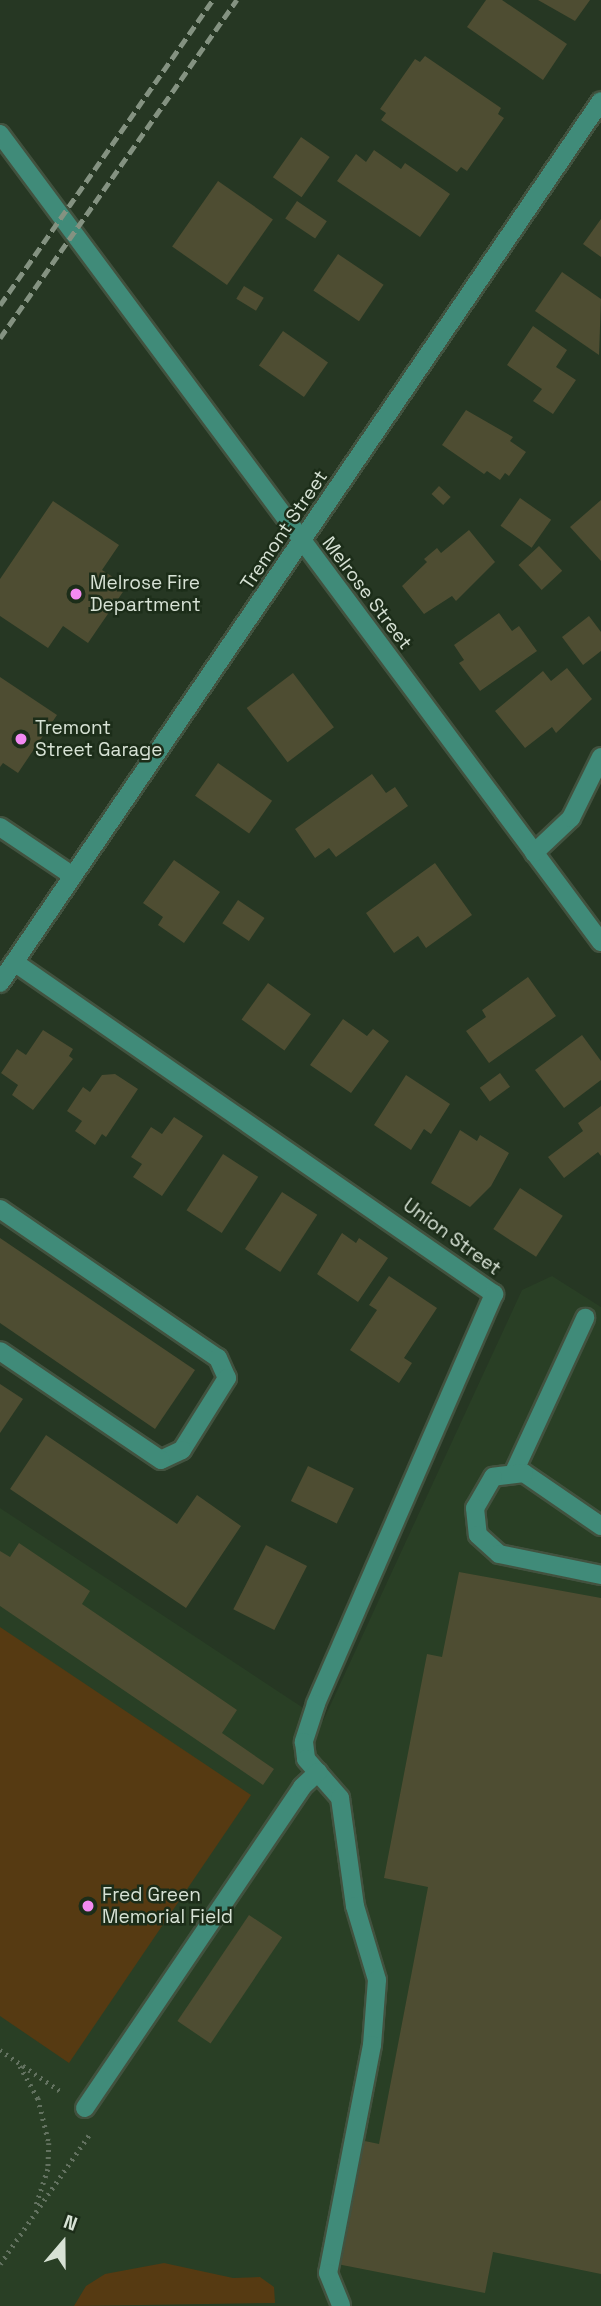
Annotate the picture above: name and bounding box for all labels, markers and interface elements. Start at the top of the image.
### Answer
street label: Tremont Street [236,466,332,594]
street label: Melrose Street [317,532,417,654]
place label: Melrose Fire Department [90,572,201,616]
marker: Melrose Fire Department [68,586,84,602]
place label: Tremont Street Garage [35,717,162,761]
marker: Tremont Street Garage [13,731,29,747]
street label: Union Street [399,1194,505,1280]
place label: Fred Green Memorial Field [102,1884,233,1928]
marker: Fred Green Memorial Field [80,1898,96,1914]
north arrow [28,2208,98,2278]
text: N [60,2209,81,2237]

